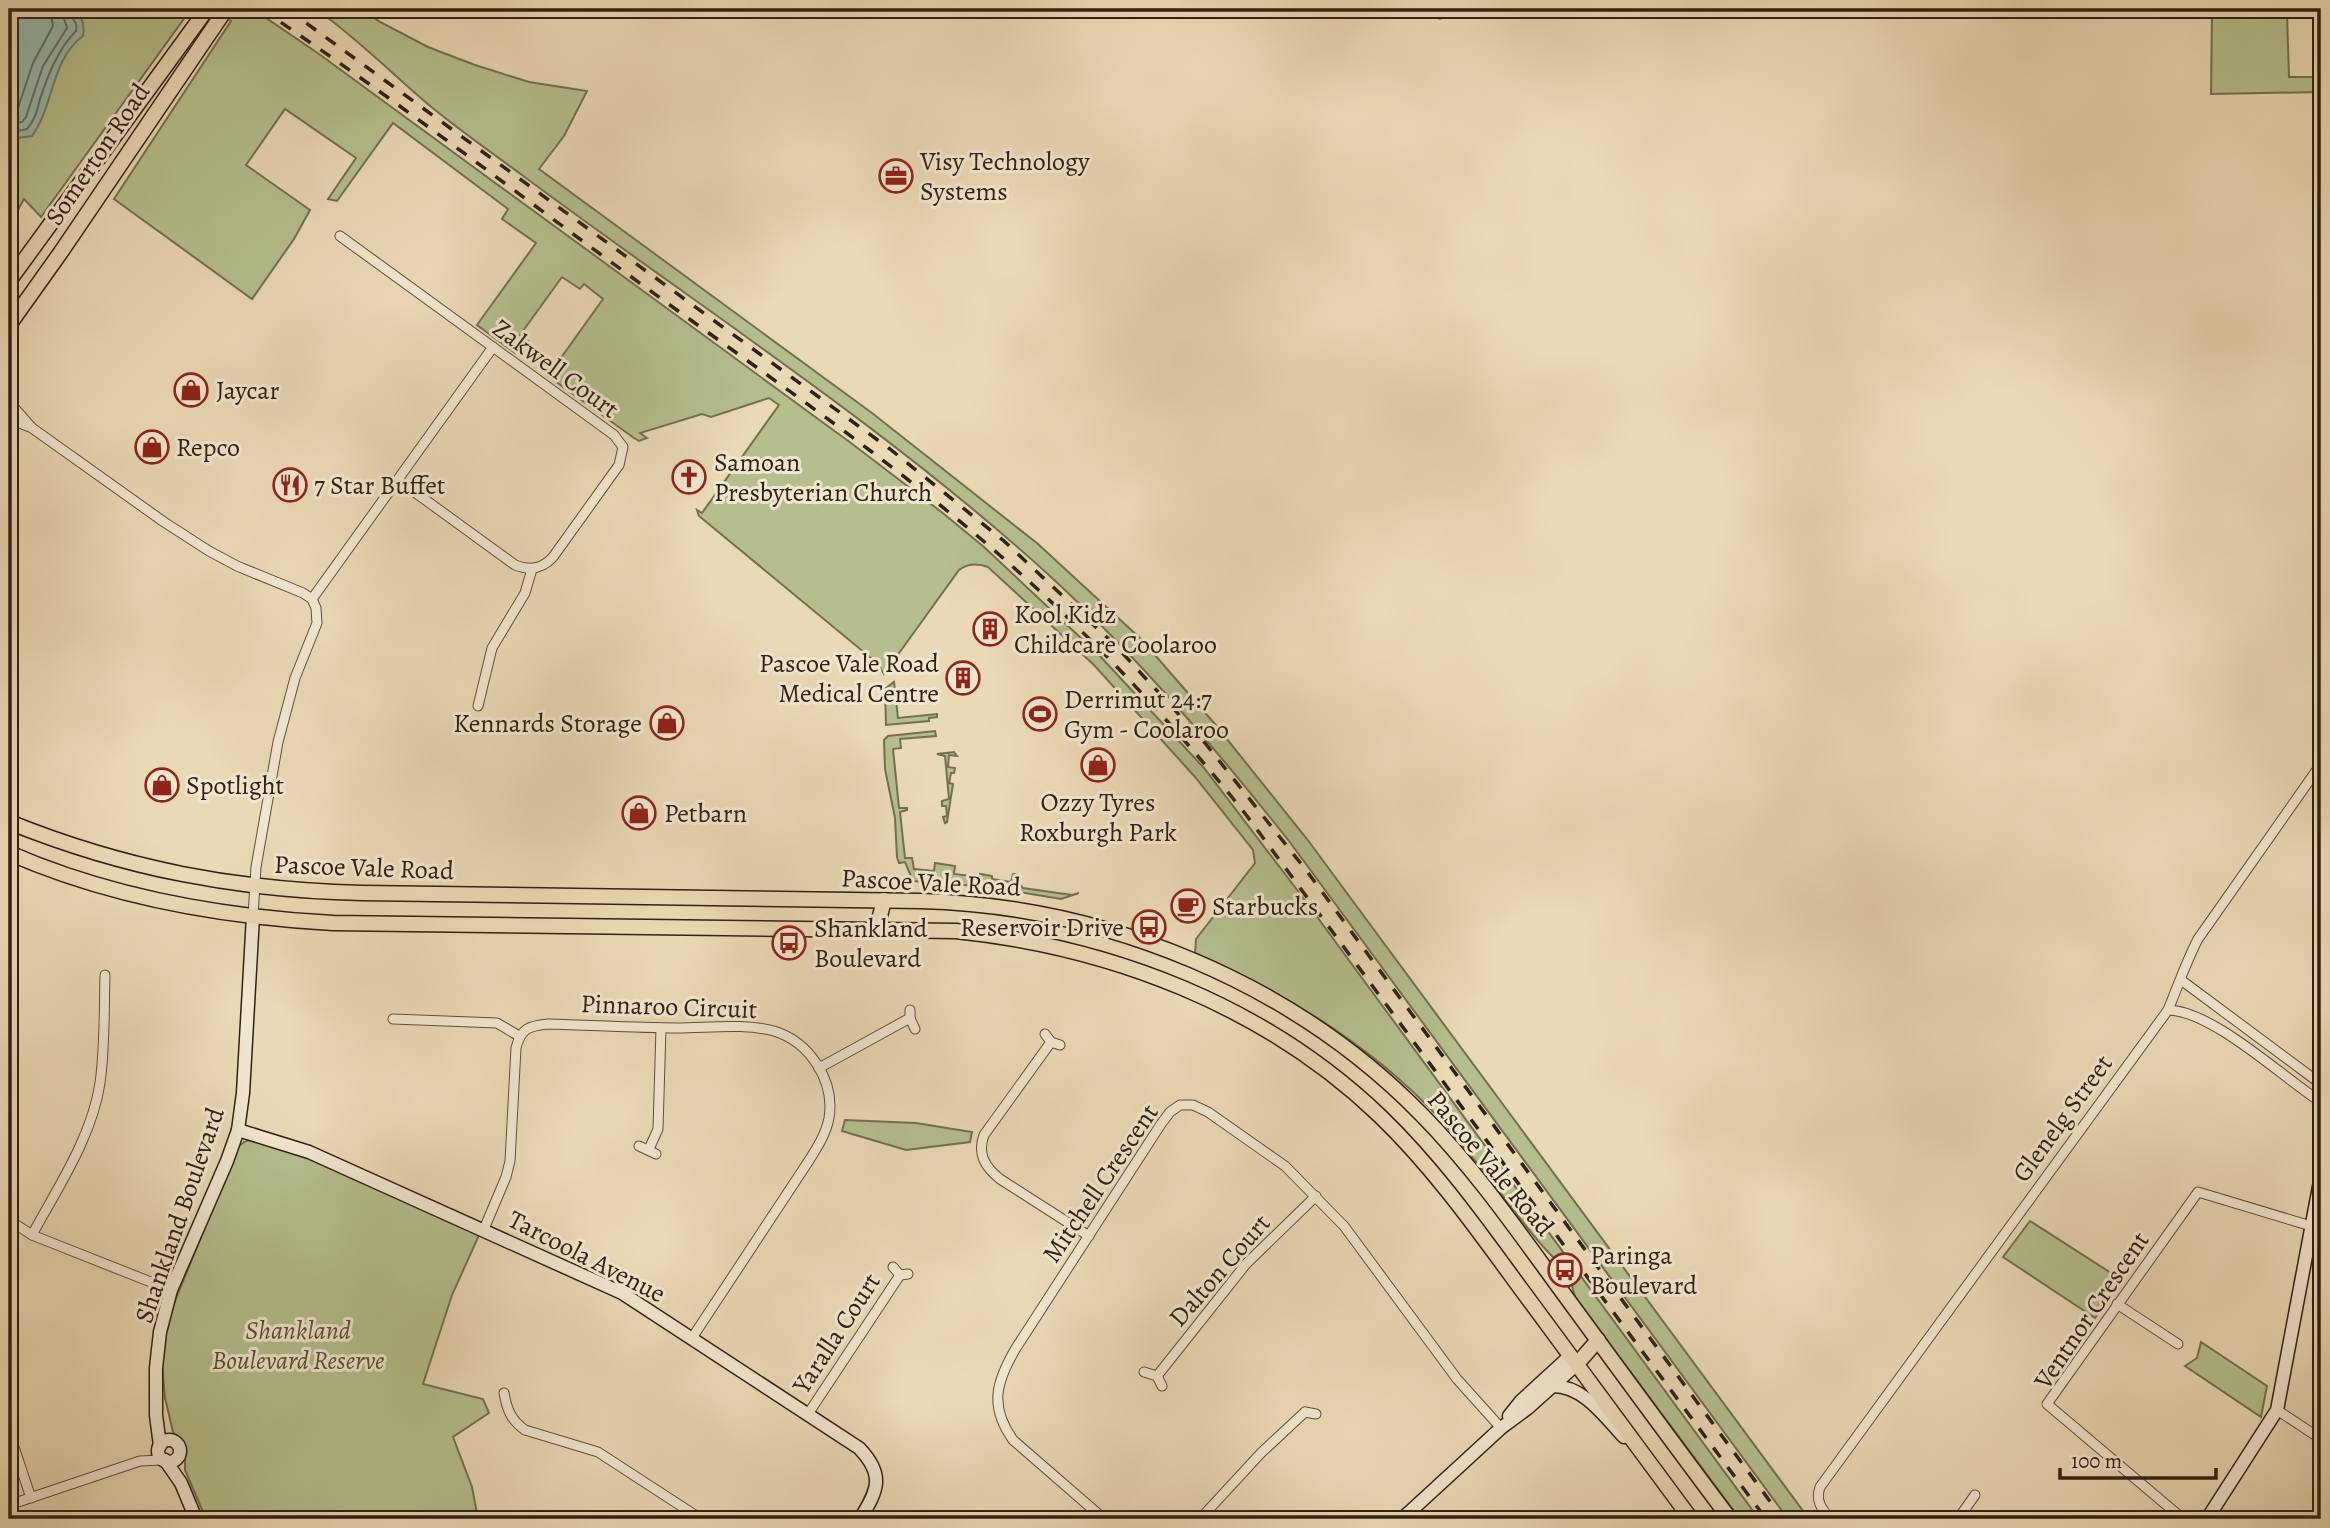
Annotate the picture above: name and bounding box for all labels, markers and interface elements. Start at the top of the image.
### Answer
street label: Somerton Road [37,76,158,232]
place label: Visy Technology Systems [919,144,1090,209]
office icon: Visy Technology Systems [877,157,915,195]
street label: Zakwell Court [485,311,626,426]
shop icon: Jaycar [172,371,210,409]
place label: Jaycar [216,373,279,408]
shop icon: Repco [133,428,171,466]
place label: Repco [176,430,240,465]
place label: Samoan Presbyterian Church [714,445,932,510]
church icon: Samoan Presbyterian Church [670,458,708,496]
restaurant icon: 7 Star Buffet [271,466,309,504]
place label: 7 Star Buffet [314,468,446,503]
place label: Kool Kidz Childcare Coolaroo [1014,597,1217,662]
building icon: Kool Kidz Childcare Coolaroo [971,610,1009,648]
place label: Pascoe Vale Road Medical Centre [759,646,939,711]
building icon: Pascoe Vale Road Medical Centre [944,659,982,697]
place label: Derrimut 24:7 Gym - Coolaroo [1064,682,1229,747]
sports icon: Derrimut 24:7 Gym - Coolaroo [1021,695,1059,733]
shop icon: Kennards Storage [648,704,686,742]
place label: Kennards Storage [453,706,642,741]
shop icon: Ozzy Tyres Roxburgh Park [1079,746,1117,784]
shop icon: Spotlight [143,766,181,804]
place label: Spotlight [186,768,285,803]
place label: Ozzy Tyres Roxburgh Park [1019,785,1177,850]
shop icon: Petbarn [620,794,658,832]
place label: Petbarn [664,796,747,831]
street label: Pascoe Vale Road [273,847,455,888]
street label: Pascoe Vale Road [840,860,1022,905]
cafe icon: Starbucks [1169,887,1207,925]
place label: Starbucks [1212,889,1318,924]
bus stop icon: Reservoir Drive [1130,908,1168,946]
place label: Reservoir Drive [960,910,1124,945]
place label: Shankland Boulevard [814,911,927,976]
bus stop icon: Shankland Boulevard [770,924,808,962]
street label: Pinnaroo Circuit [580,986,758,1027]
street label: Glenelg Street [2004,1047,2121,1189]
street label: Pascoe Vale Road [1419,1083,1562,1244]
street label: Mitchell Crescent [1034,1097,1167,1270]
street label: Shankland Boulevard [126,1103,233,1328]
street label: Tarcoola Avenue [502,1202,671,1311]
street label: Dalton Court [1161,1206,1278,1334]
street label: Ventnor Crescent [2025,1224,2157,1397]
place label: Paringa Boulevard [1590,1238,1697,1303]
bus stop icon: Paringa Boulevard [1546,1251,1584,1289]
street label: Yaralla Court [784,1266,889,1401]
park label: Shankland Boulevard Reserve [212,1313,384,1378]
scale bar [2060,1437,2216,1481]
text: 100 m [2071,1447,2122,1475]

